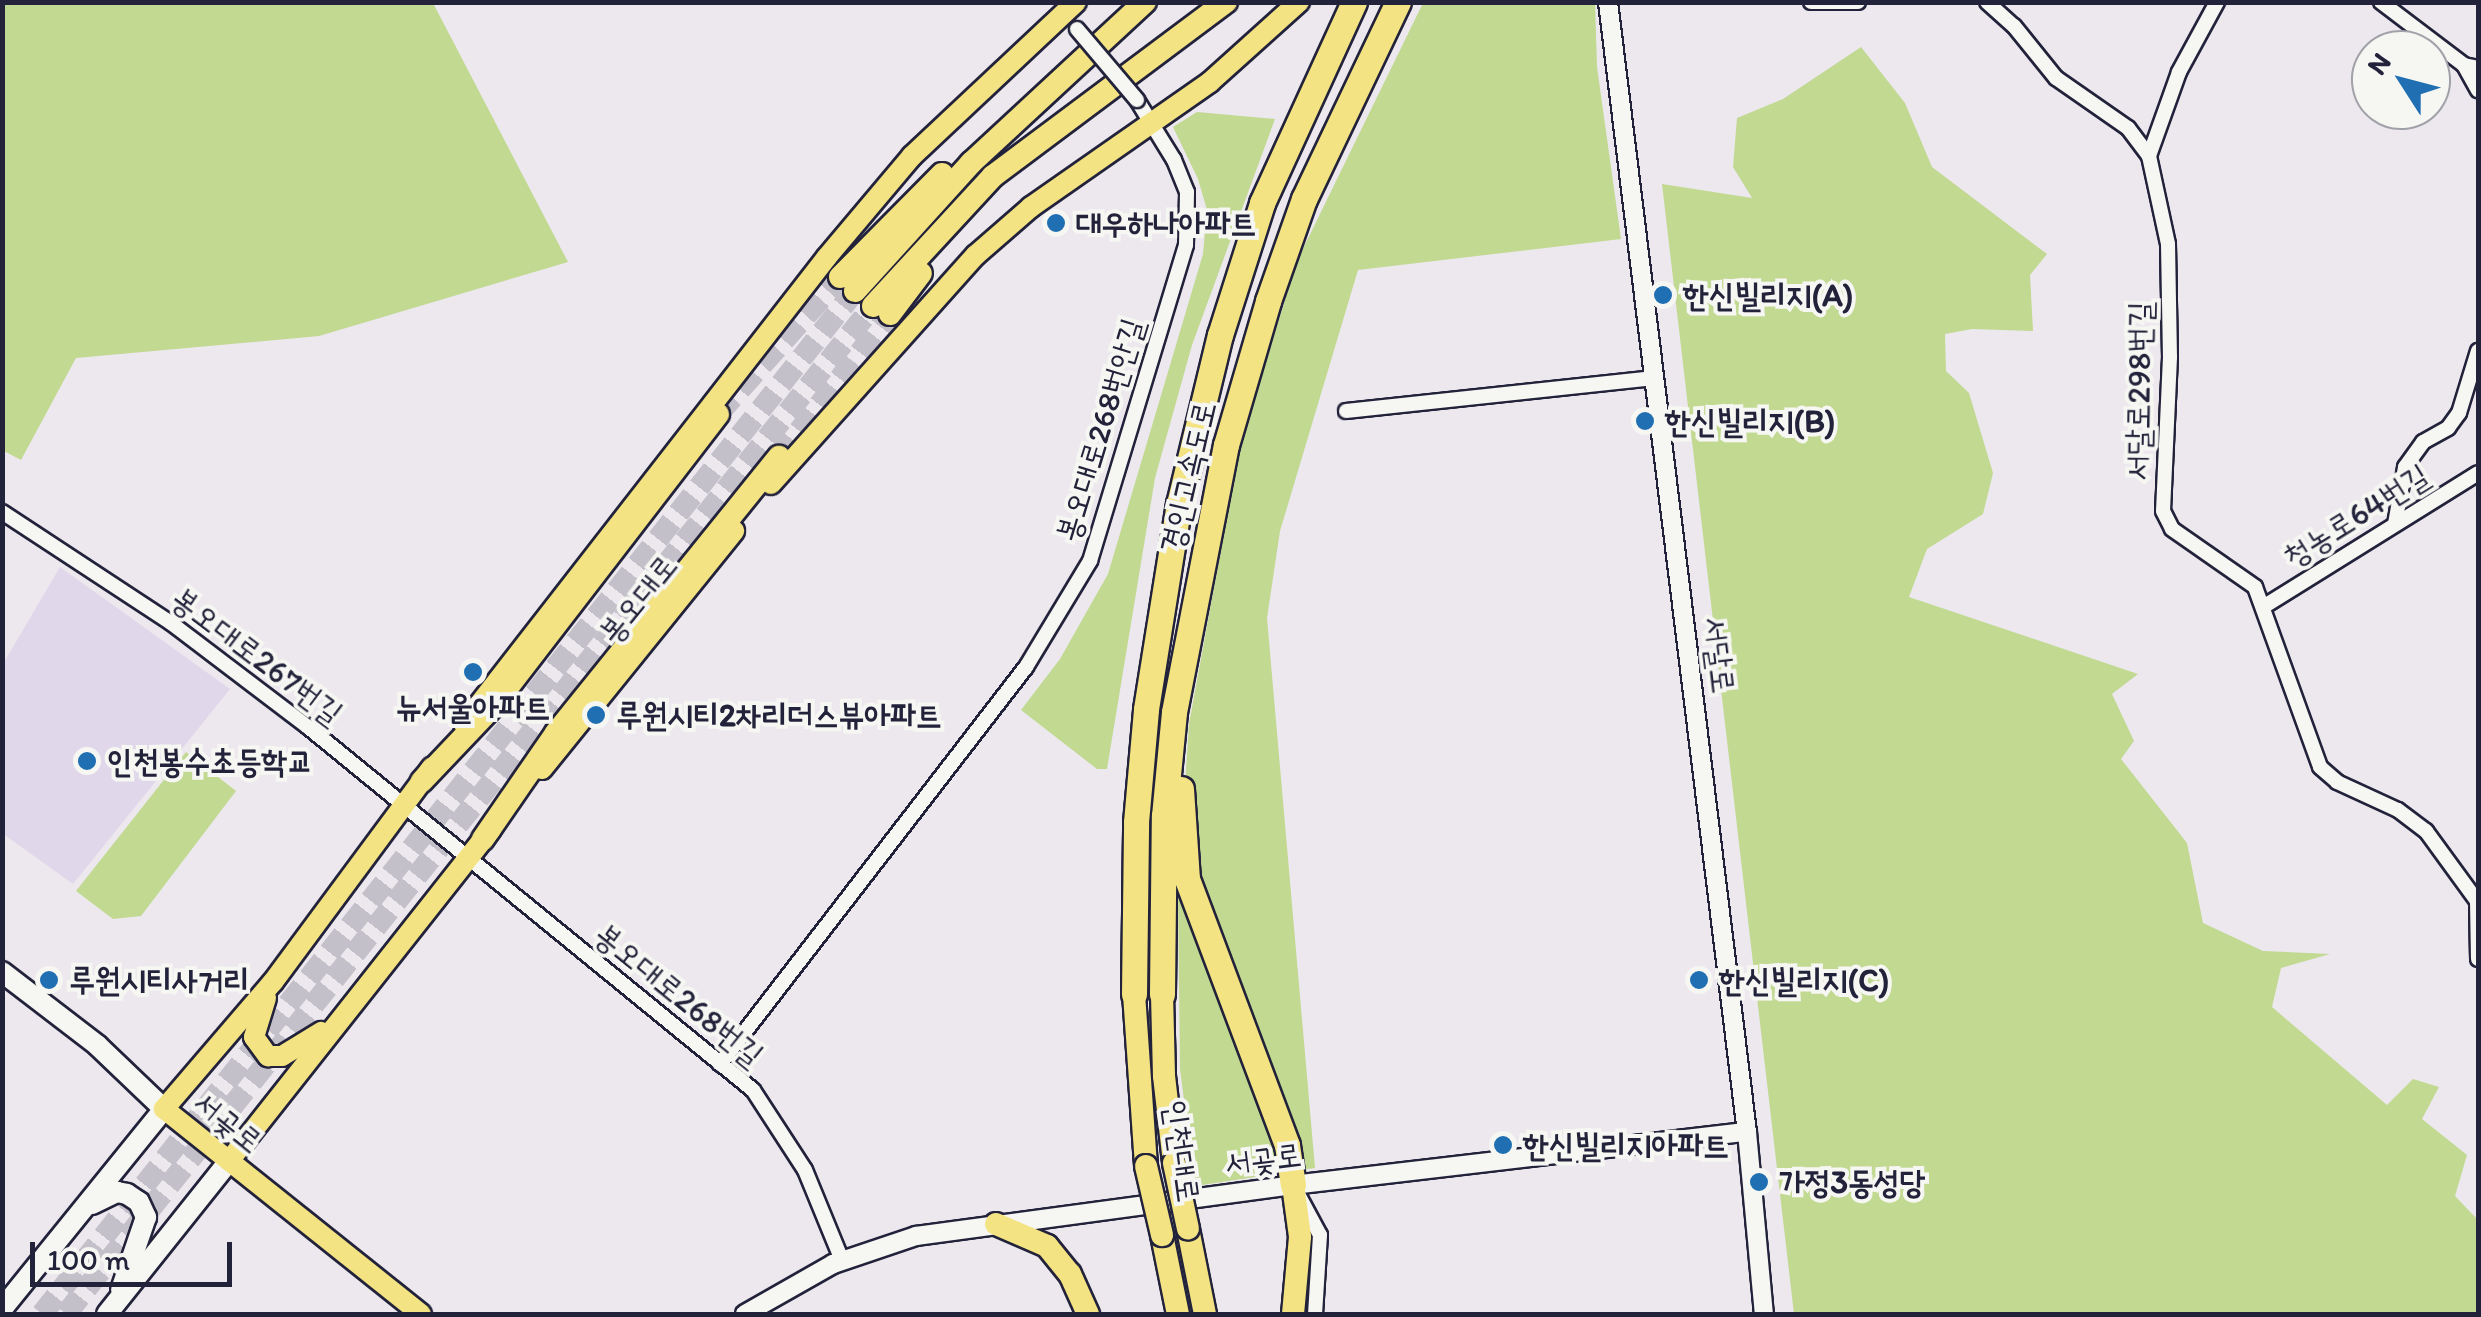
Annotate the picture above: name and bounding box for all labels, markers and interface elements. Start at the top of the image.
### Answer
north arrow [2351,30,2451,130]
text: N [2359,46,2398,81]
place label: 대우하나아파트 [1076,204,1256,242]
marker: 대우하나아파트 [1045,212,1067,234]
place label: 한신빌리지(A) [1683,276,1853,314]
marker: 한신빌리지(A) [1652,284,1674,306]
street label: 서달로298번길 [2118,301,2160,481]
street label: 봉오대로268번안길 [1048,314,1152,546]
street label: 경인고속도로 [1152,397,1224,557]
place label: 한신빌리지(B) [1665,402,1835,440]
marker: 한신빌리지(B) [1634,410,1656,432]
street label: 청농로64번길 [2276,456,2436,576]
street label: 봉오대로 [591,547,685,651]
street label: 봉오대로267번길 [164,579,350,733]
street label: 서달로 [1695,614,1743,696]
marker: 뉴서울아파트 [462,661,484,683]
place label: 뉴서울아파트 [396,688,550,726]
place label: 루원시티2차리더스뷰아파트 [616,696,942,734]
marker: 루원시티2차리더스뷰아파트 [585,704,607,726]
place label: 인천봉수초등학교 [107,742,313,780]
marker: 인천봉수초등학교 [76,750,98,772]
street label: 봉오대로268번길 [587,915,771,1075]
place label: 루원시티사거리 [69,961,249,999]
place label: 한신빌리지(C) [1719,961,1889,999]
marker: 루원시티사거리 [38,969,60,991]
marker: 한신빌리지(C) [1688,969,1710,991]
street label: 서곶로 [186,1083,270,1161]
street label: 인천대로 [1156,1097,1208,1205]
place label: 한신빌리지아파트 [1523,1126,1729,1164]
marker: 한신빌리지아파트 [1492,1134,1514,1156]
street label: 서곶로 [1222,1135,1304,1183]
place label: 가정3동성당 [1779,1163,1925,1201]
marker: 가정3동성당 [1748,1171,1770,1193]
scale bar [35,1222,238,1284]
text: 100 m [47,1241,130,1278]

